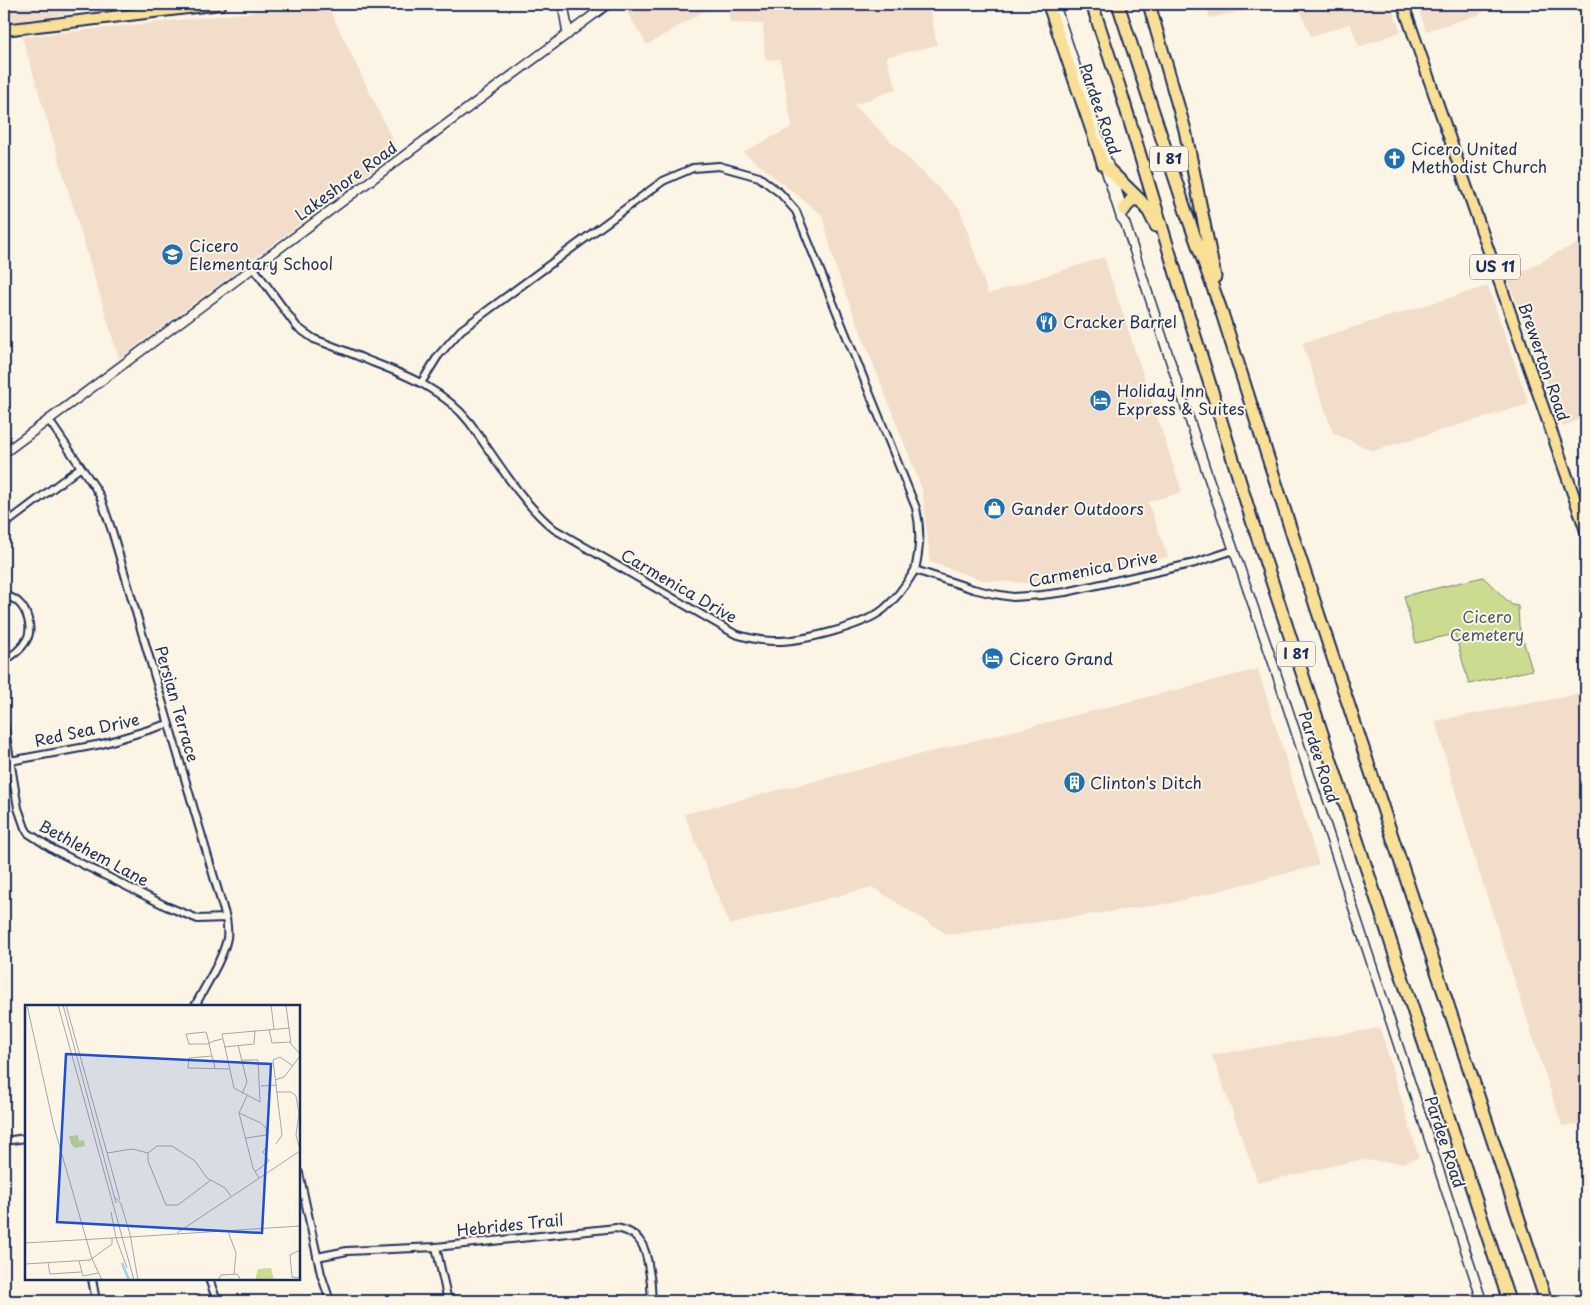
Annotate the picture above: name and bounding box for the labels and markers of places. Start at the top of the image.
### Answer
place label: Cicero United Methodist Church [1411,136,1547,178]
church icon: Cicero United Methodist Church [1383,146,1407,170]
place label: Cicero Elementary School [189,233,333,275]
school or university icon: Cicero Elementary School [161,243,185,267]
place label: Cracker Barrel [1063,309,1177,333]
restaurant icon: Cracker Barrel [1035,310,1059,334]
place label: Holiday Inn Express & Suites [1117,378,1244,420]
hotel icon: Holiday Inn Express & Suites [1089,388,1113,412]
place label: Gander Outdoors [1011,496,1144,520]
shop icon: Gander Outdoors [983,497,1007,521]
place label: Cicero Grand [1009,646,1113,670]
hotel icon: Cicero Grand [981,647,1005,671]
place label: Clinton's Ditch [1090,770,1202,794]
building icon: Clinton's Ditch [1062,771,1086,795]

